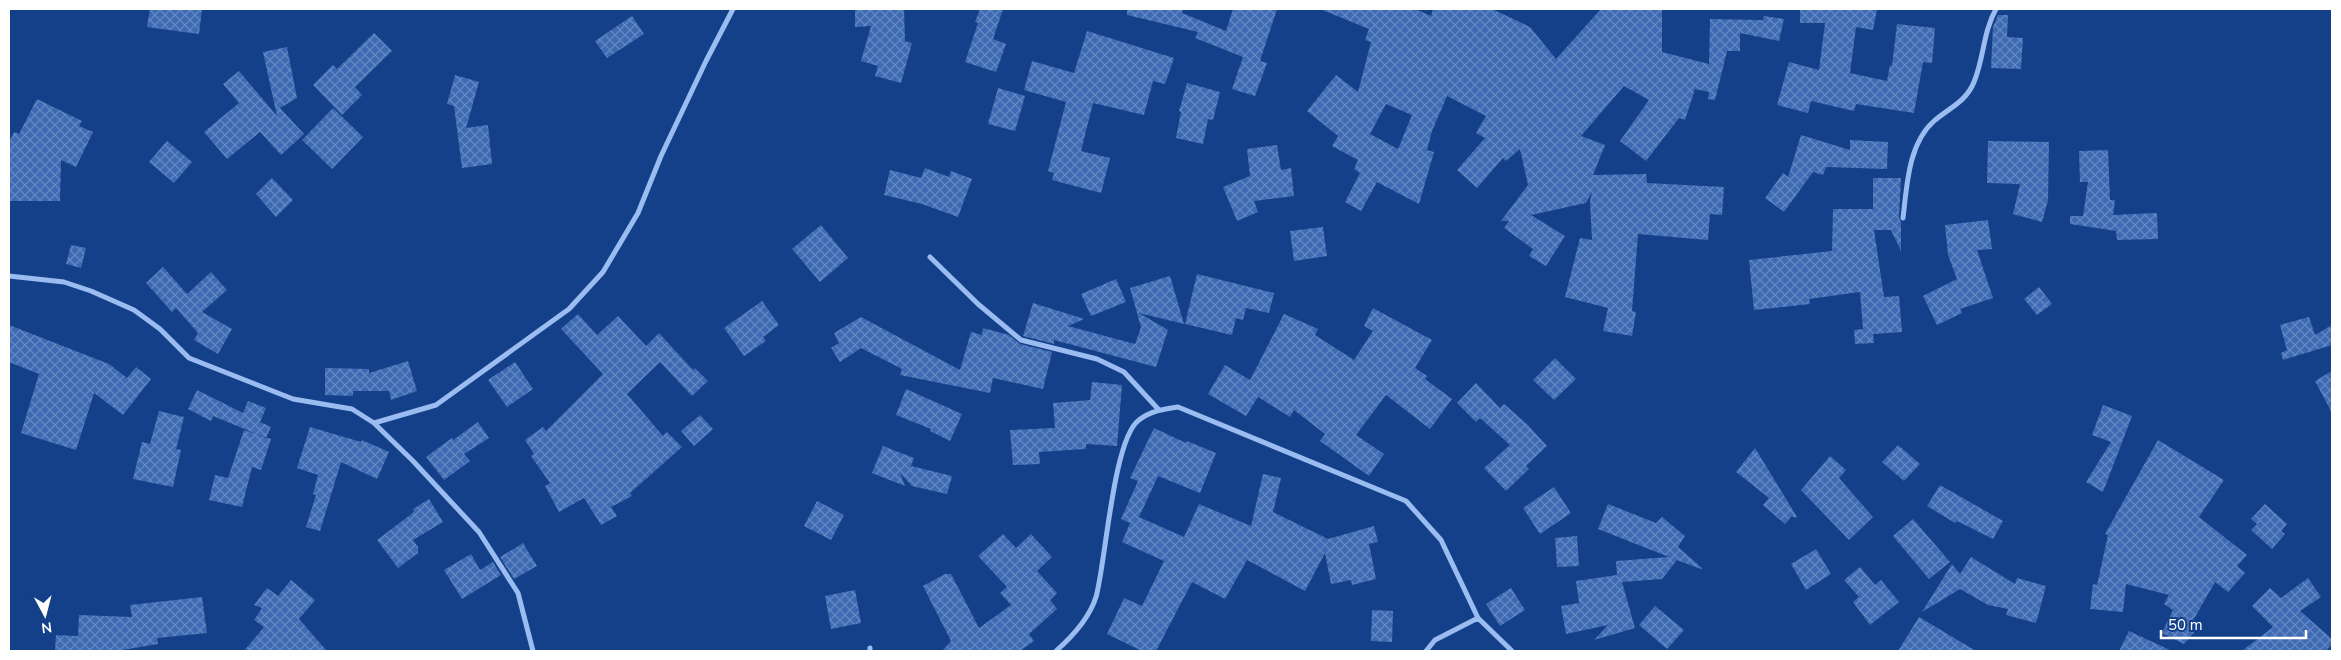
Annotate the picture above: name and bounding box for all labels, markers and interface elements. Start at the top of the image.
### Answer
north arrow [20,590,70,640]
scale bar [2161,608,2306,640]
text: 50 m [2168,615,2203,635]
text: N [40,617,53,637]

